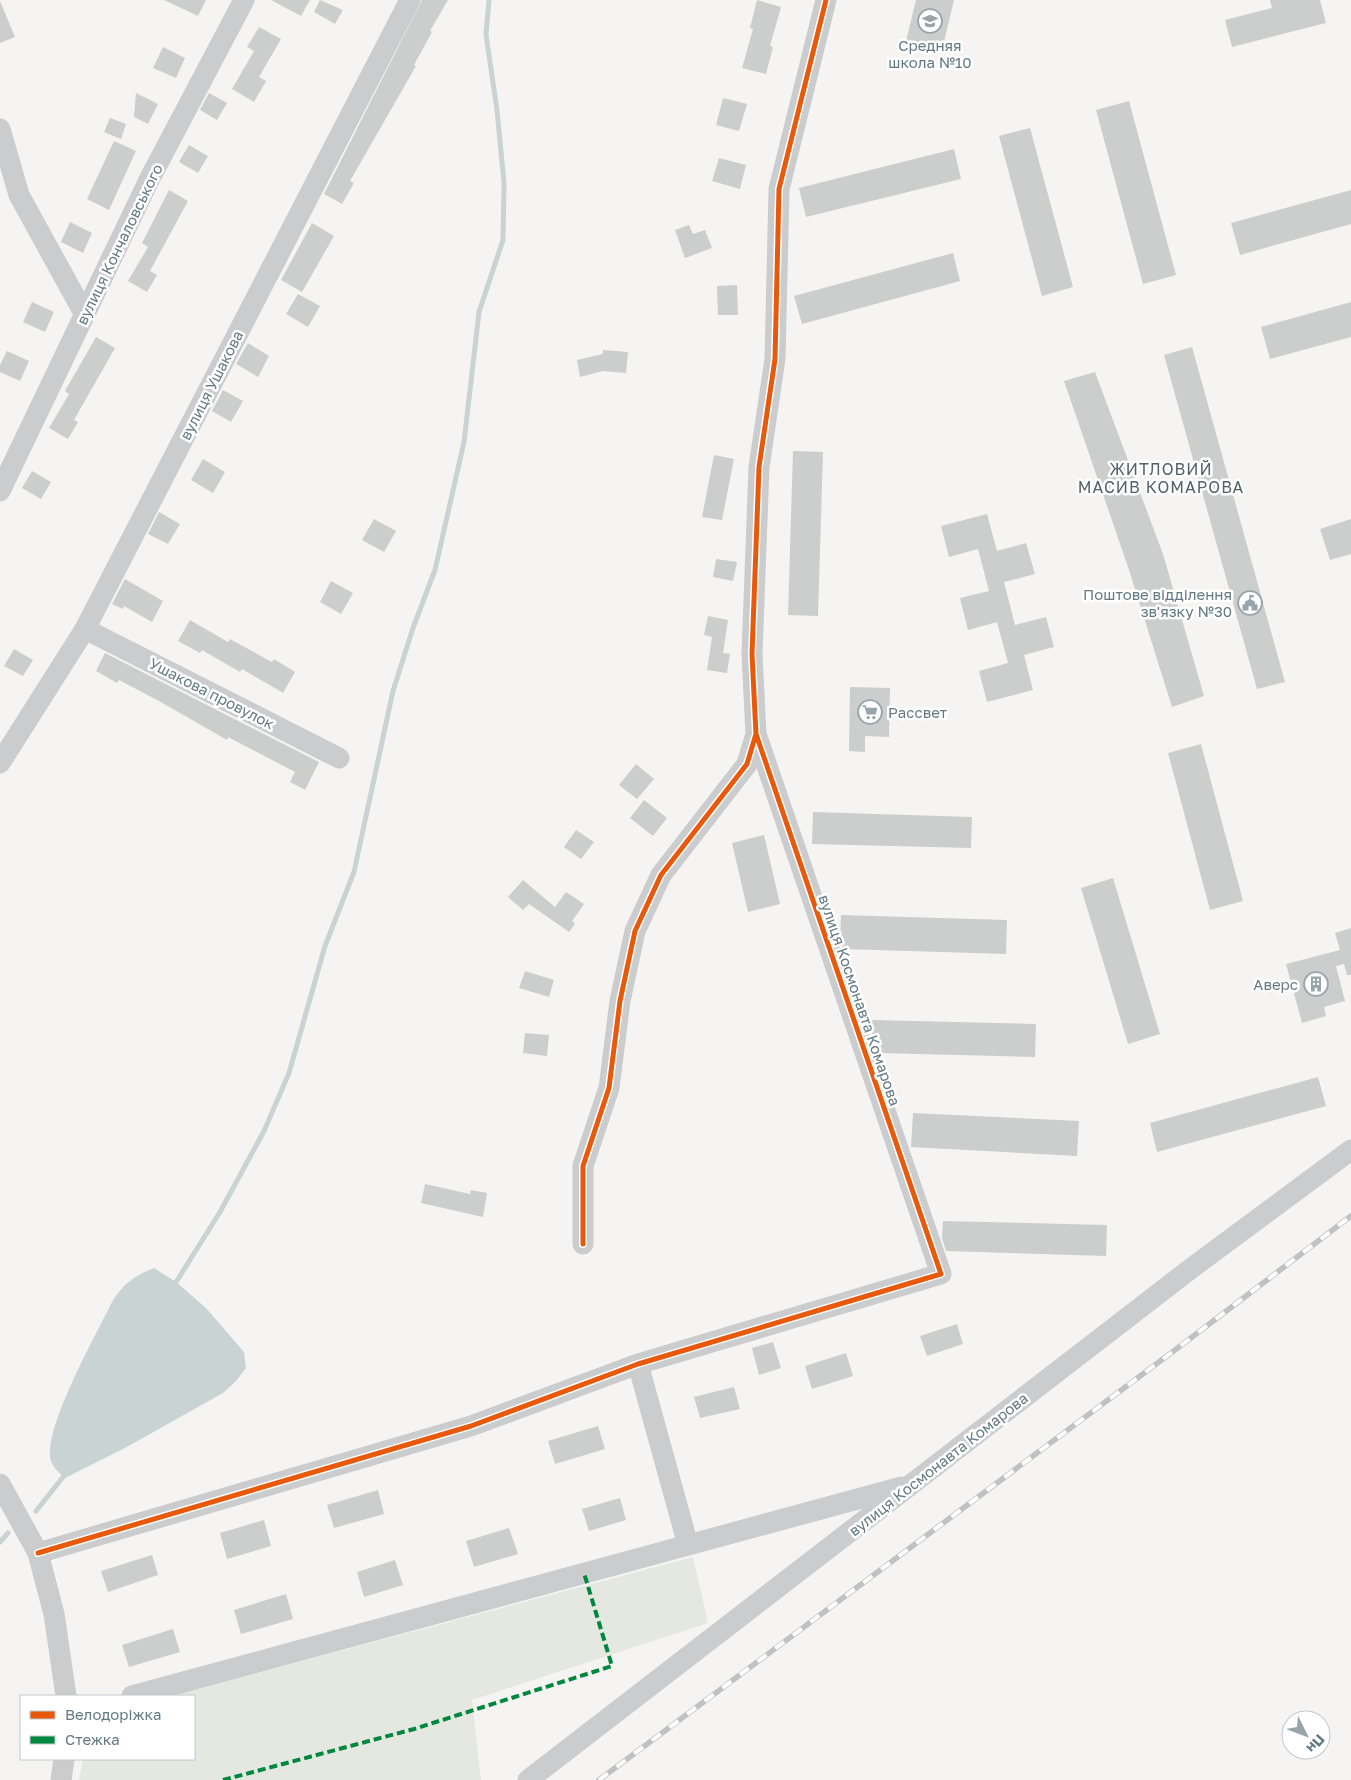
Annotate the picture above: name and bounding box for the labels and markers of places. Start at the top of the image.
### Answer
school or university icon: Средняя школа №10 [917,8,943,34]
place label: Средняя школа №10 [888,36,972,71]
place label: Поштове відділення зв'язку №30 [1083,585,1232,620]
public building icon: Поштове відділення зв'язку №30 [1237,590,1263,616]
supermarket icon: Рассвет [857,699,883,725]
place label: Рассвет [888,703,948,721]
building icon: Аверс [1303,971,1329,997]
place label: Аверс [1253,975,1298,993]

